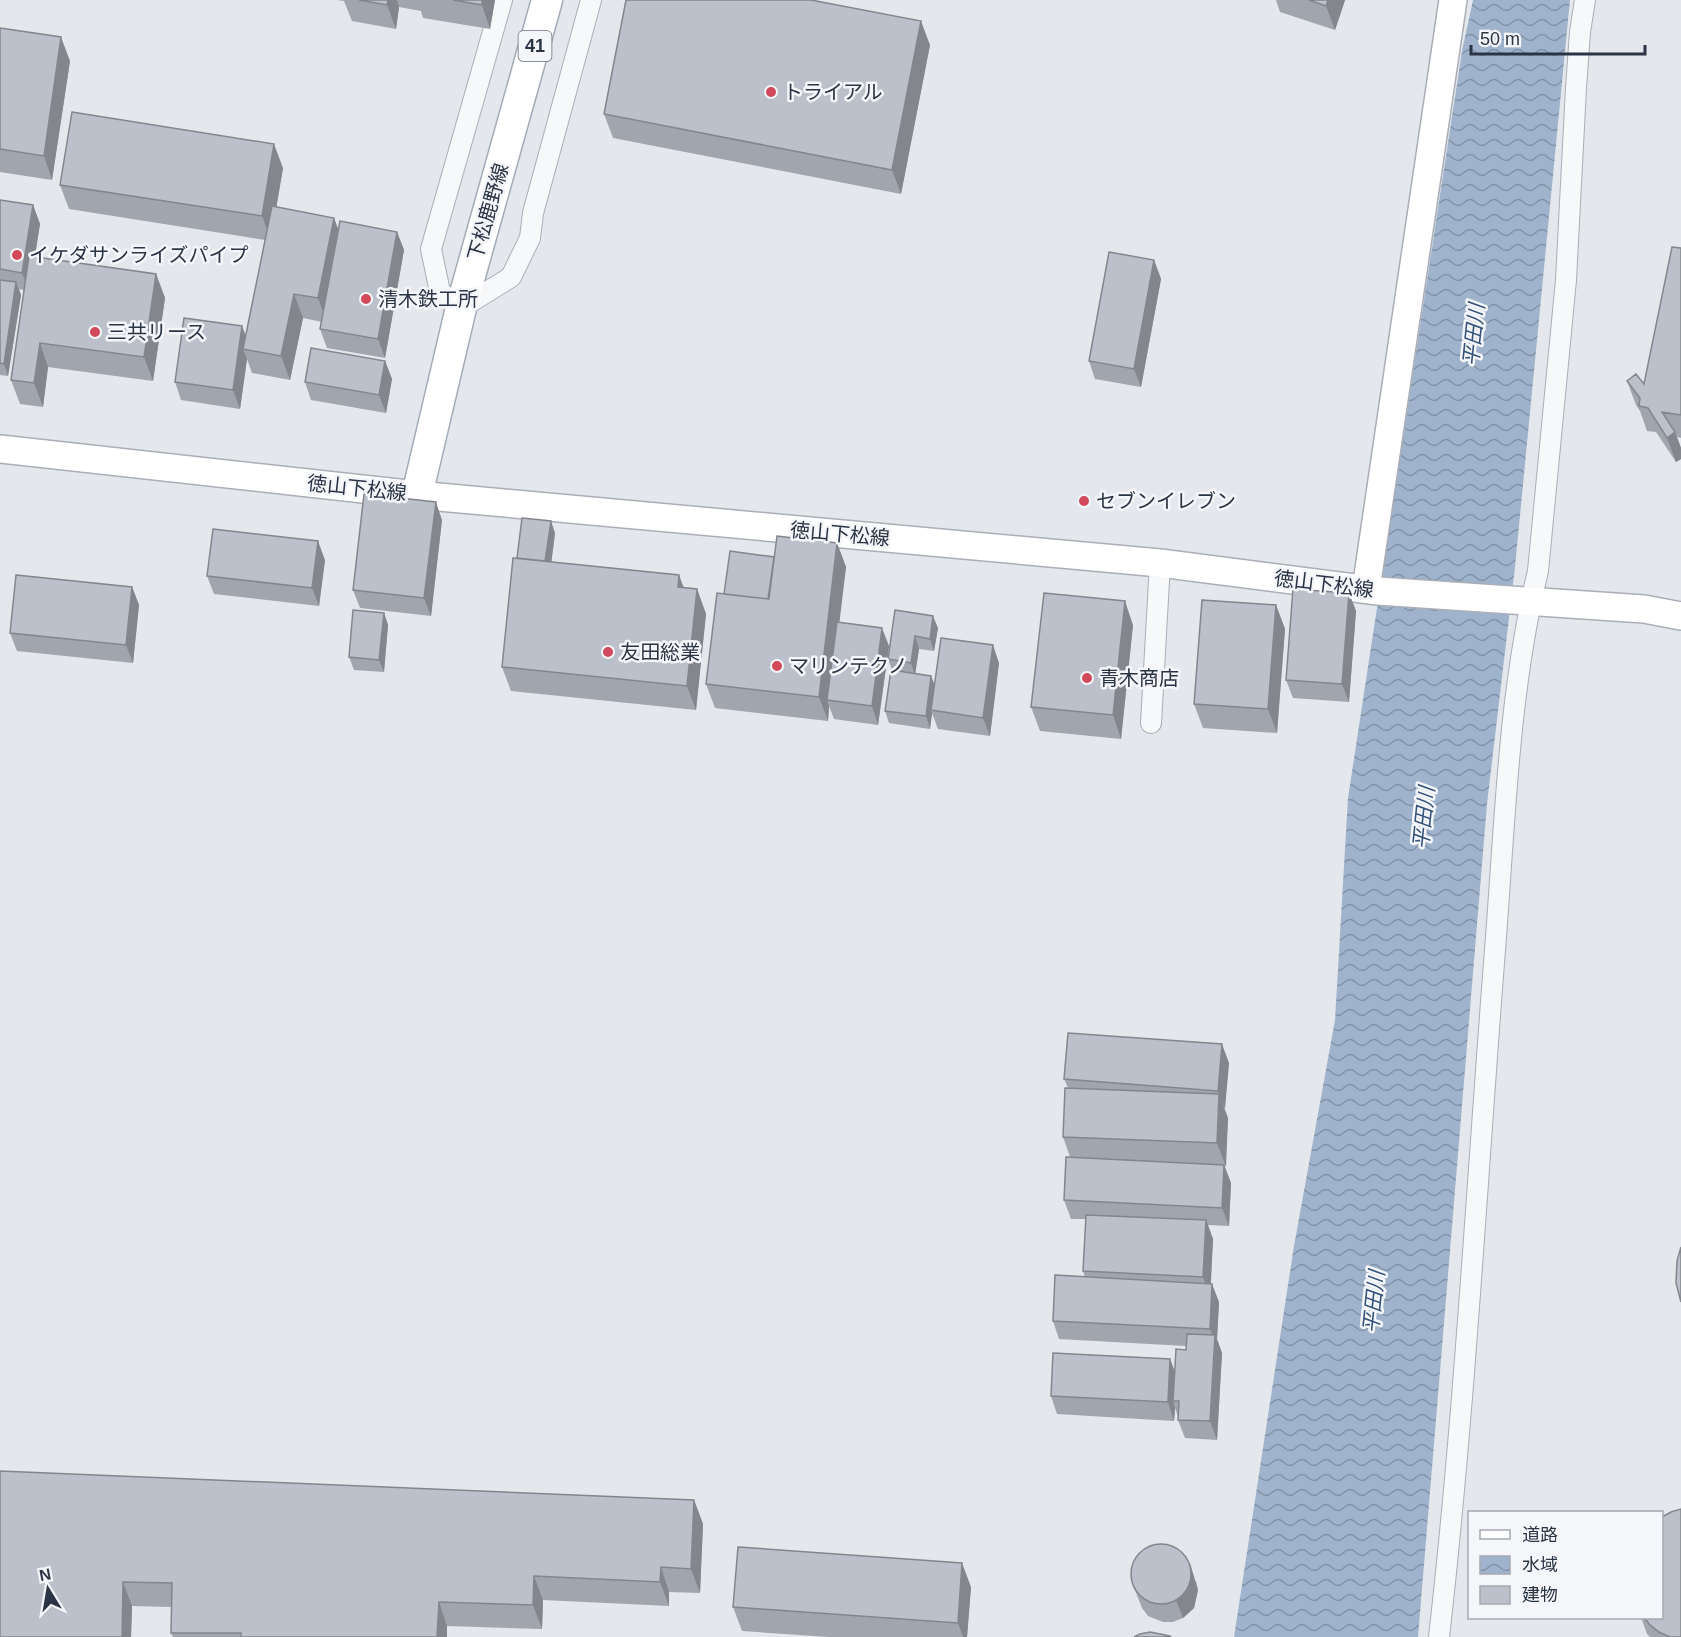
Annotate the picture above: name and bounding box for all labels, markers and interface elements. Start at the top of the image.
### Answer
scale bar [1471,18,1645,56]
text: 50 m [1480,29,1520,49]
road number: 41 [518,31,552,61]
place label: トライアル [783,81,883,103]
marker: トライアル [764,85,778,99]
street label: 下松鹿野線 [464,161,512,263]
place label: イケダサンライズパイプ [29,244,248,266]
marker: イケダサンライズパイプ [10,248,24,262]
place label: 清木鉄工所 [378,288,478,310]
marker: 清木鉄工所 [359,292,373,306]
water label: 平田川 [1459,300,1488,367]
place label: 三共リース [107,321,206,343]
marker: 三共リース [88,325,102,339]
street label: 徳山下松線 [306,472,408,504]
place label: セブンイレブン [1096,490,1236,512]
marker: セブンイレブン [1077,494,1091,508]
street label: 徳山下松線 [789,519,891,549]
street label: 徳山下松線 [1273,567,1375,601]
place label: 友田総業 [620,641,700,663]
marker: 友田総業 [601,645,615,659]
place label: マリンテクノ [789,655,908,677]
marker: マリンテクノ [770,659,784,673]
place label: 青木商店 [1099,667,1179,689]
marker: 青木商店 [1080,671,1094,685]
water label: 平田川 [1409,783,1438,850]
water label: 平田川 [1359,1267,1388,1334]
legend [1468,1511,1663,1619]
text: 道路 [1522,1525,1558,1545]
text: 水域 [1522,1555,1558,1575]
north arrow [18,1559,78,1619]
text: N [38,1565,53,1584]
text: 建物 [1522,1585,1558,1605]

